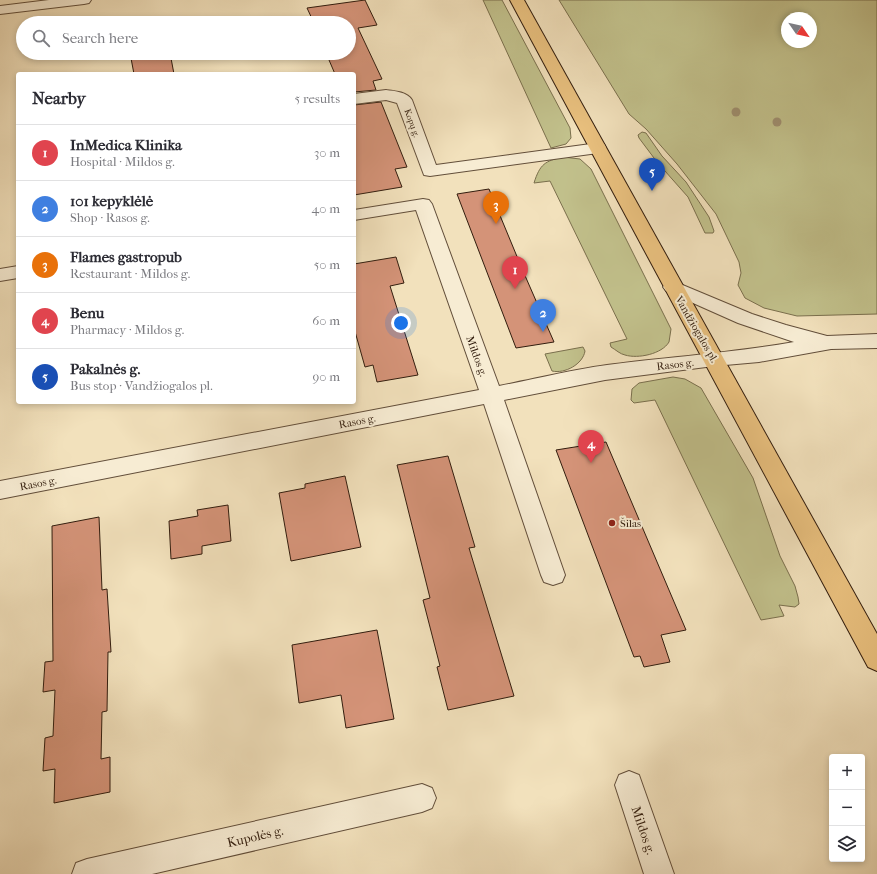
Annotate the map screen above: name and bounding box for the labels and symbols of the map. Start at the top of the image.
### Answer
north arrow [781,12,817,48]
street label: Kopų g. [402,108,422,139]
pin: 5 [639,158,665,191]
pin: 3 [483,191,509,224]
pin: 1 [502,256,528,289]
street label: Vandžiogalos pl. [672,293,721,365]
pin: 2 [530,299,556,332]
your location [391,313,411,333]
street label: Mildos g. [463,334,490,378]
street label: Rasos g. [656,356,694,373]
street label: Rasos g. [338,412,377,431]
pin: 4 [578,430,604,463]
street label: Rasos g. [19,474,58,493]
place label: Šilas [620,517,641,530]
marker: Šilas [607,518,617,528]
street label: Mildos g. [628,804,659,856]
street label: Kupolės g. [226,823,285,850]

